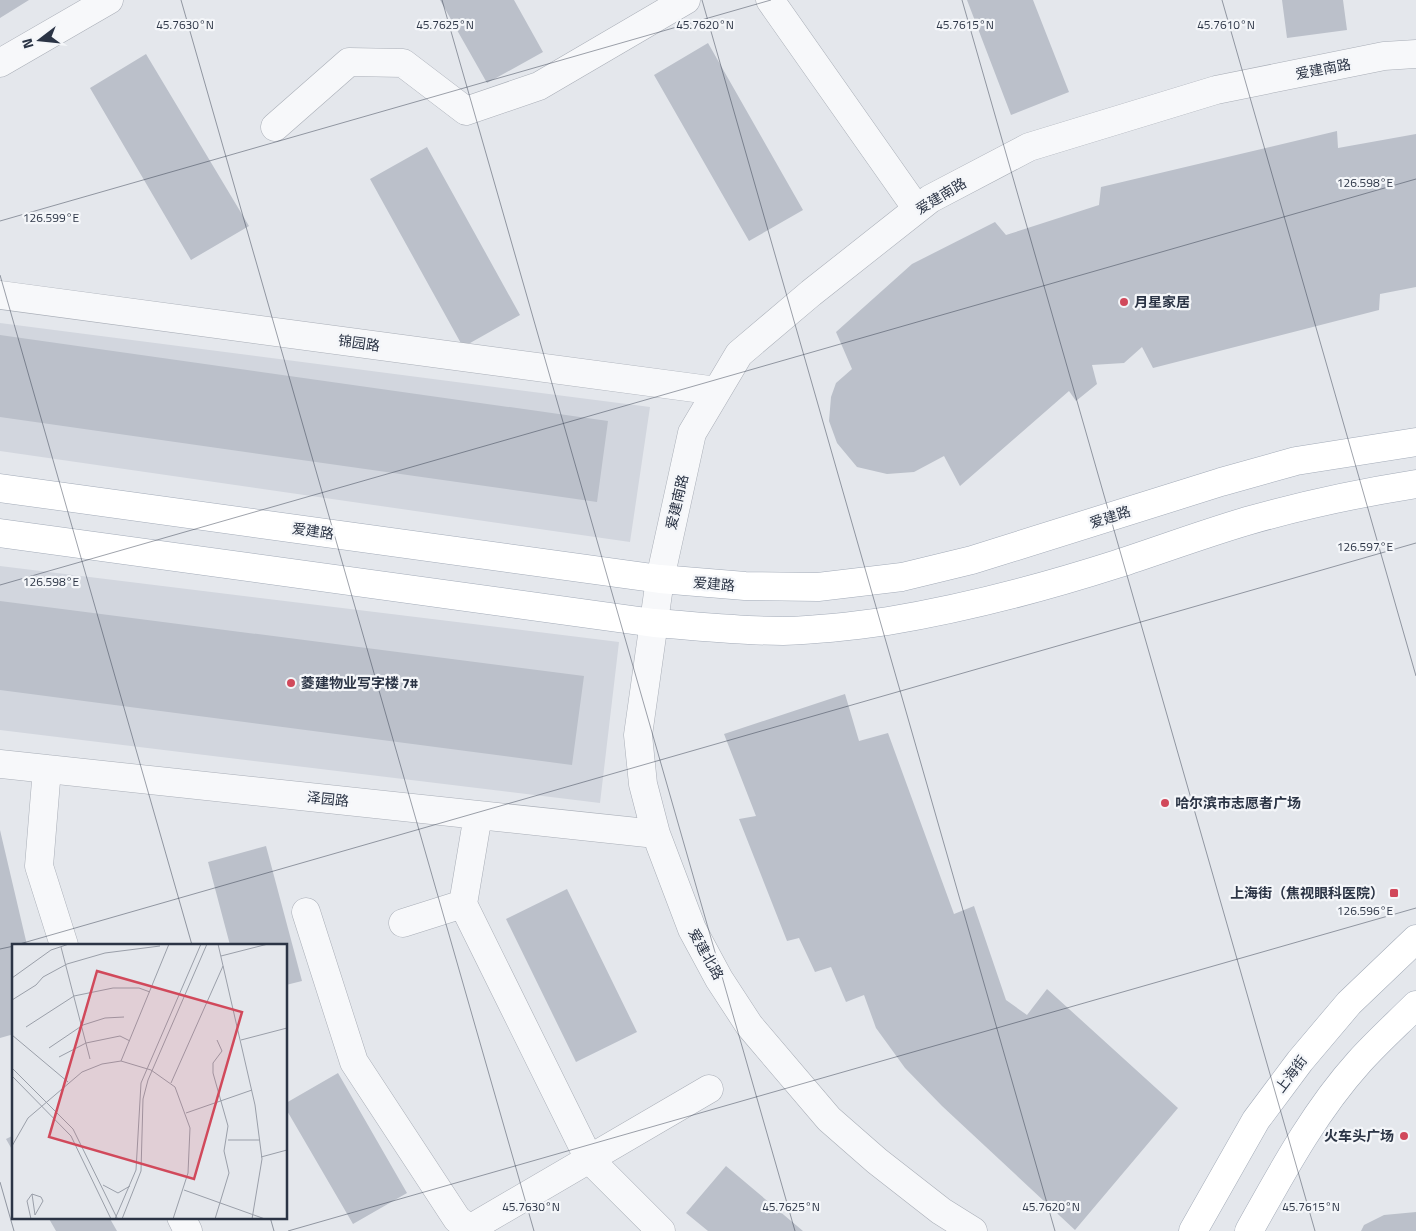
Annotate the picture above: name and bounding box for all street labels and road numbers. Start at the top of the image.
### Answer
street label: 爱建南路 [1293,53,1352,84]
street label: 爱建南路 [911,172,970,219]
street label: 锦园路 [337,329,381,356]
street label: 爱建南路 [660,472,693,532]
street label: 爱建路 [1087,500,1133,533]
street label: 爱建路 [291,517,335,544]
street label: 爱建路 [692,571,736,596]
street label: 泽园路 [306,786,350,811]
street label: 爱建北路 [684,924,729,983]
street label: 上海街 [1270,1051,1312,1097]

